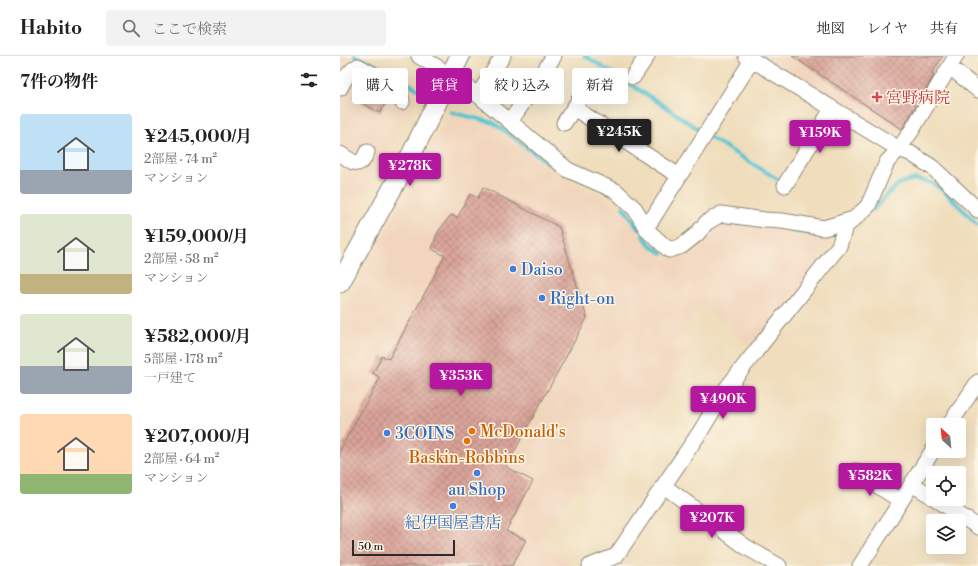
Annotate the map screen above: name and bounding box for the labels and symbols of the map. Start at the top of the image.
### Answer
place label: 宮野病院 [886,88,950,108]
marker: 宮野病院 [871,91,883,103]
pin: ¥245K [591,119,647,153]
pin: ¥159K [792,120,848,154]
pin: ¥278K [382,153,438,187]
place label: Daiso [521,260,563,280]
marker: Daiso [508,264,518,274]
place label: Right-on [550,289,615,309]
marker: Right-on [537,293,547,303]
pin: ¥353K [433,363,489,397]
pin: ¥490K [695,386,751,420]
north arrow [926,418,966,458]
place label: McDonald's [480,422,566,442]
place label: 3COINS [395,424,454,444]
marker: McDonald's [467,426,477,436]
marker: 3COINS [382,428,392,438]
marker: Baskin-Robbins [462,436,472,446]
place label: Baskin-Robbins [408,448,525,468]
pin: ¥582K [842,463,898,497]
marker: au Shop [472,468,482,478]
place label: au Shop [448,480,506,500]
marker: 紀伊国屋書店 [448,501,458,511]
pin: ¥207K [684,505,740,539]
place label: 紀伊国屋書店 [405,513,501,533]
scale bar [352,538,455,557]

